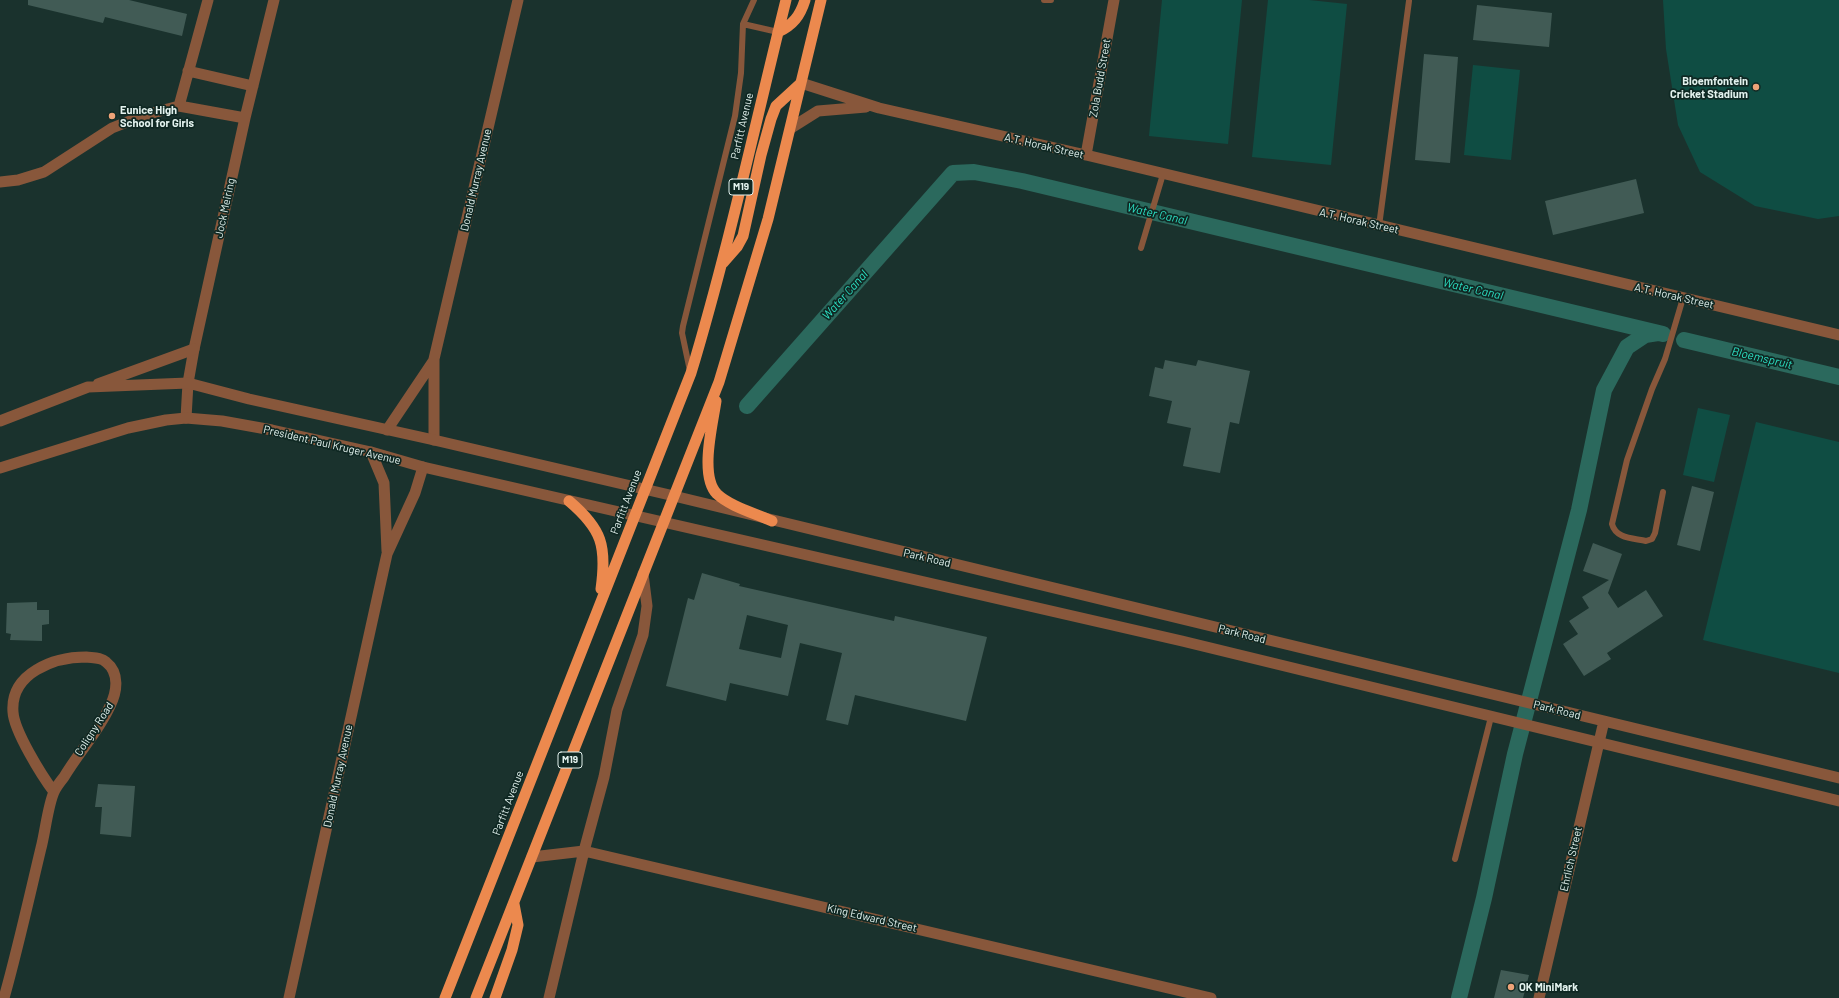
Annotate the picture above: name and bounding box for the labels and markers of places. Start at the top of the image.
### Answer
place label: Bloemfontein Cricket Stadium [1670,74,1748,100]
marker: Bloemfontein Cricket Stadium [1751,82,1761,92]
place label: Eunice High School for Girls [120,103,194,129]
marker: Eunice High School for Girls [107,111,117,121]
place label: OK MiniMark [1519,980,1578,994]
marker: OK MiniMark [1506,982,1516,992]

